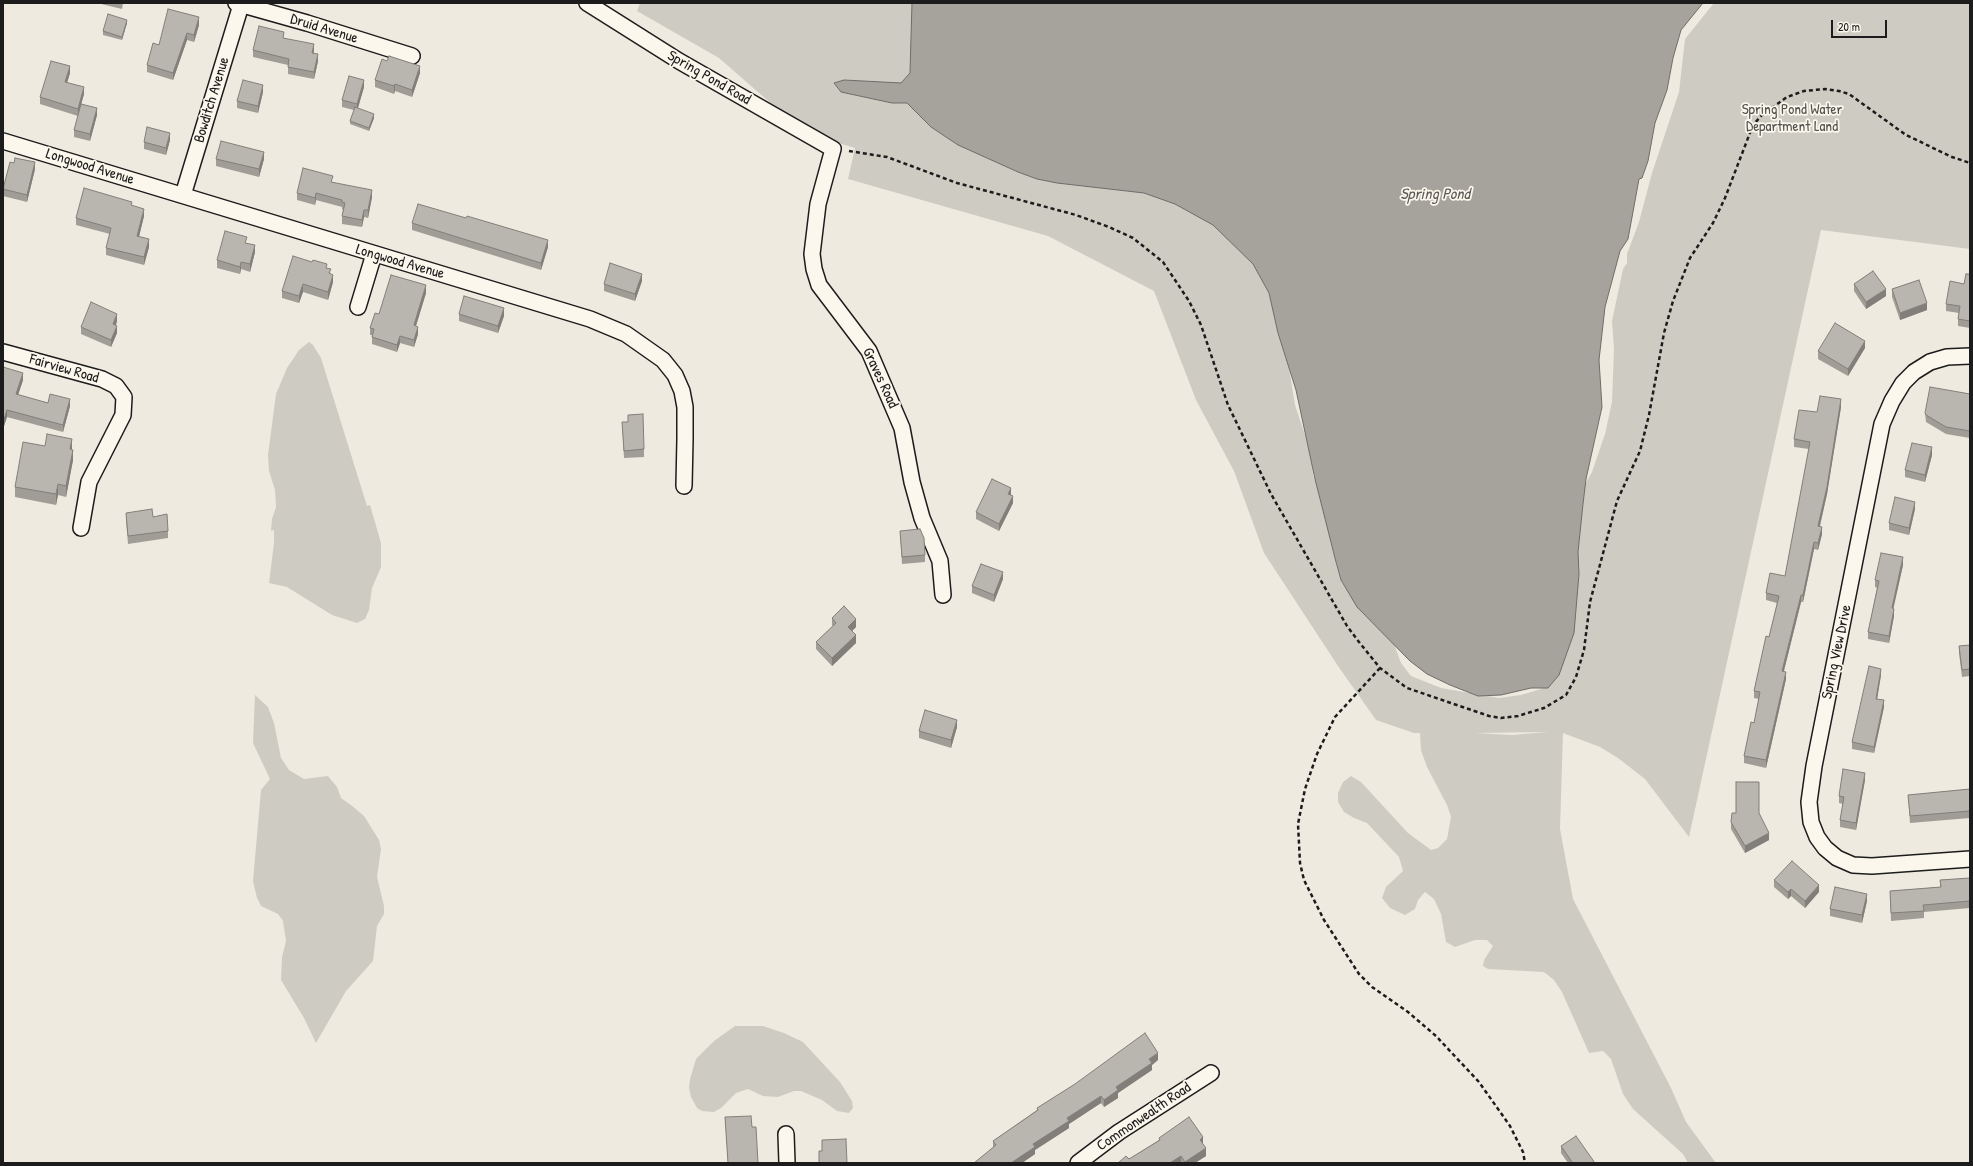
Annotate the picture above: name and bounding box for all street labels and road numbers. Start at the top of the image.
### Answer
street label: Druid Avenue [288,10,360,48]
street label: Spring Pond Road [664,47,754,109]
street label: Bowditch Avenue [190,55,234,145]
street label: Longwood Avenue [44,145,136,189]
street label: Longwood Avenue [354,241,446,283]
street label: Graves Road [858,345,902,411]
street label: Fairview Road [27,351,101,387]
street label: Spring View Drive [1818,603,1856,701]
street label: Commonwealth Road [1093,1079,1195,1155]

